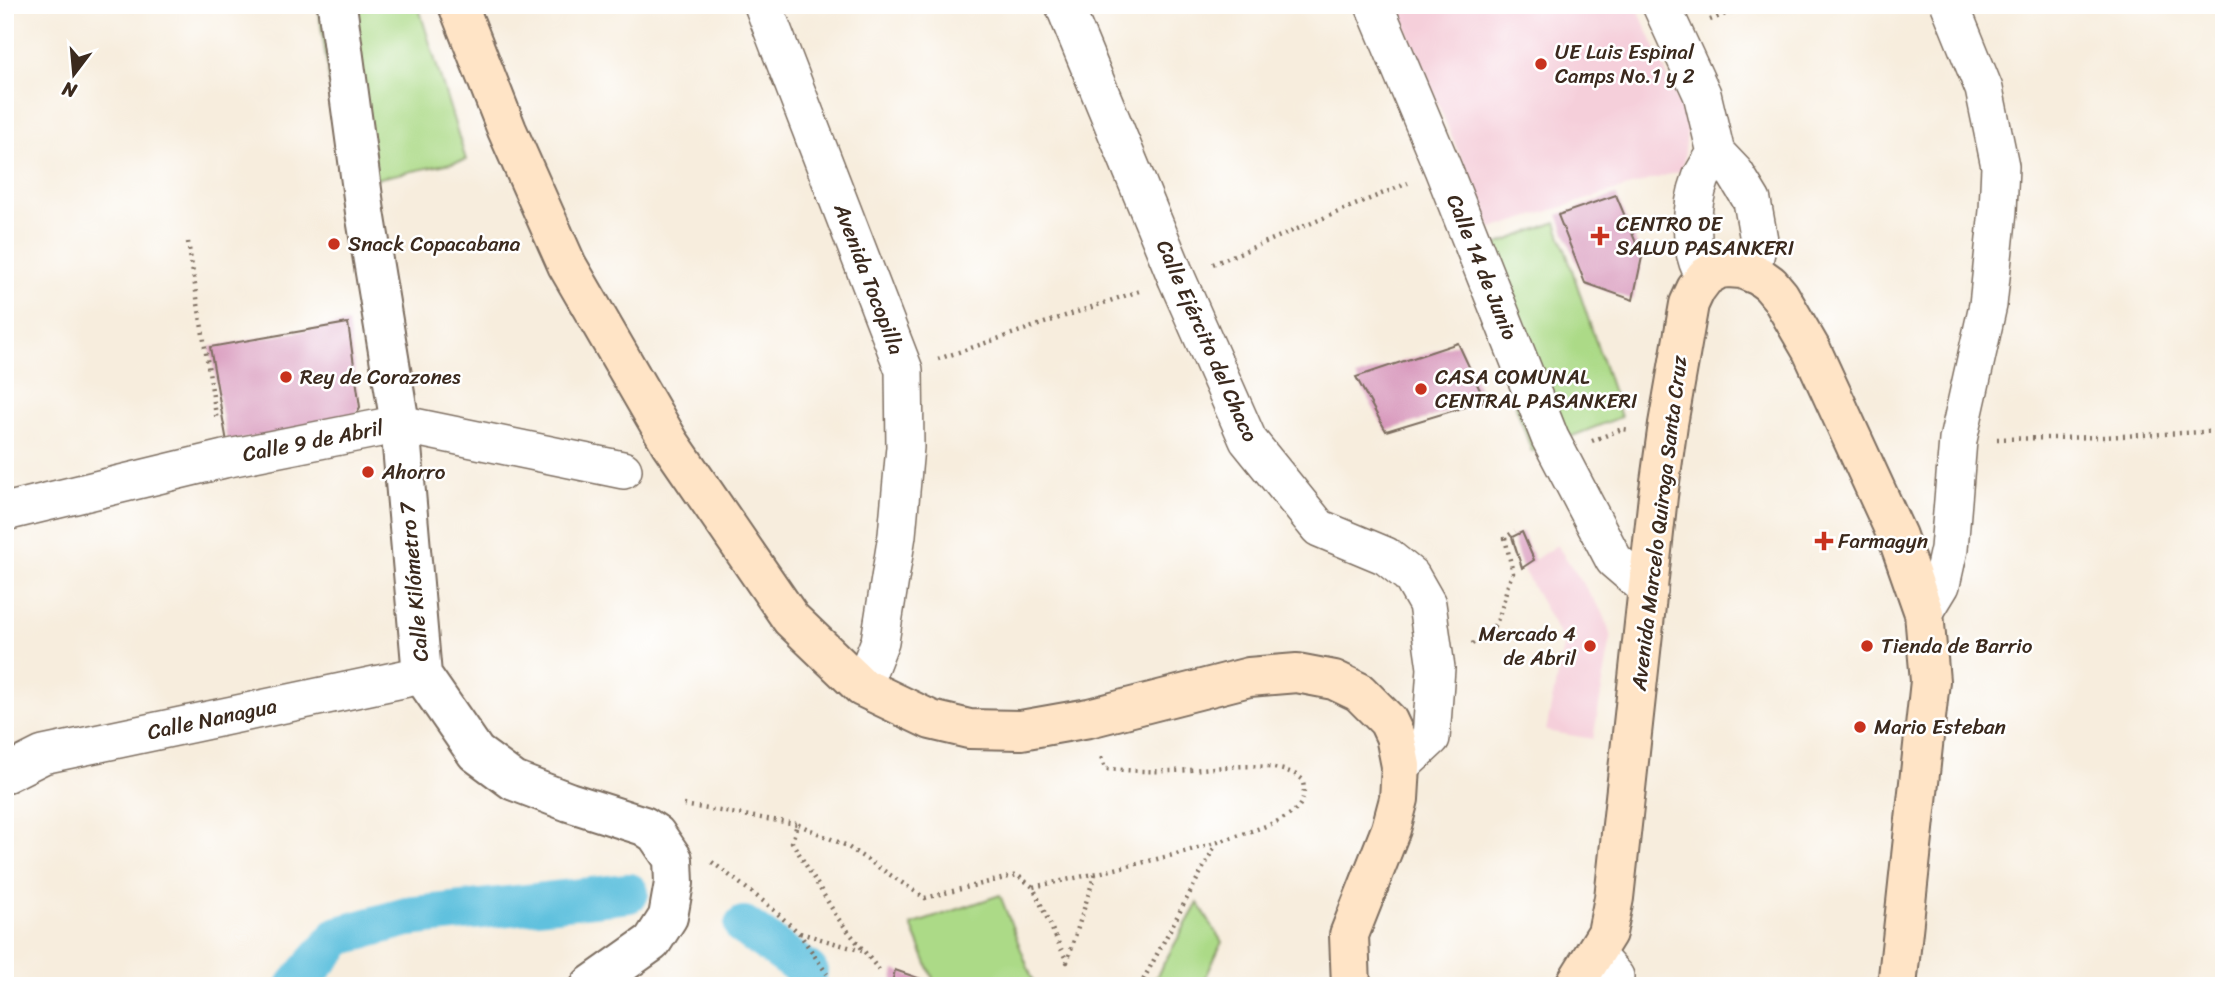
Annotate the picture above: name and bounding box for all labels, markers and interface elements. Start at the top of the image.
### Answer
place label: UE Luis Espinal Camps No.1 y 2 [1555,33,1695,95]
north arrow [38,38,108,108]
marker: UE Luis Espinal Camps No.1 y 2 [1533,56,1549,72]
text: N [58,72,81,108]
street label: Calle 14 de Junio [1435,188,1529,346]
street label: Avenida Tocopilla [822,197,915,361]
place label: CENTRO DE SALUD PASANKERI [1616,205,1795,267]
place label: Snack Copacabana [348,225,521,263]
marker: CENTRO DE SALUD PASANKERI [1590,226,1610,246]
street label: Calle Ejército del Chaco [1145,234,1269,449]
marker: Snack Copacabana [326,236,342,252]
street label: Avenida Marcelo Quiroga Santa Cruz [1619,353,1698,694]
place label: Rey de Corazones [300,358,461,396]
place label: CASA COMUNAL CENTRAL PASANKERI [1435,358,1638,420]
marker: Rey de Corazones [278,369,294,385]
marker: CASA COMUNAL CENTRAL PASANKERI [1413,381,1429,397]
street label: Calle 9 de Abril [239,409,388,473]
place label: Ahorro [381,453,446,491]
marker: Ahorro [360,464,376,480]
street label: Calle Kilómetro 7 [388,499,440,663]
place label: Farmagyn [1838,522,1928,560]
marker: Farmagyn [1816,533,1832,549]
place label: Mercado 4 de Abril [1478,615,1577,677]
place label: Tienda de Barrio [1881,627,2033,665]
marker: Mercado 4 de Abril [1582,638,1598,654]
marker: Tienda de Barrio [1859,638,1875,654]
street label: Calle Nanagua [144,687,281,751]
place label: Mario Esteban [1874,708,2006,746]
marker: Mario Esteban [1852,719,1868,735]

